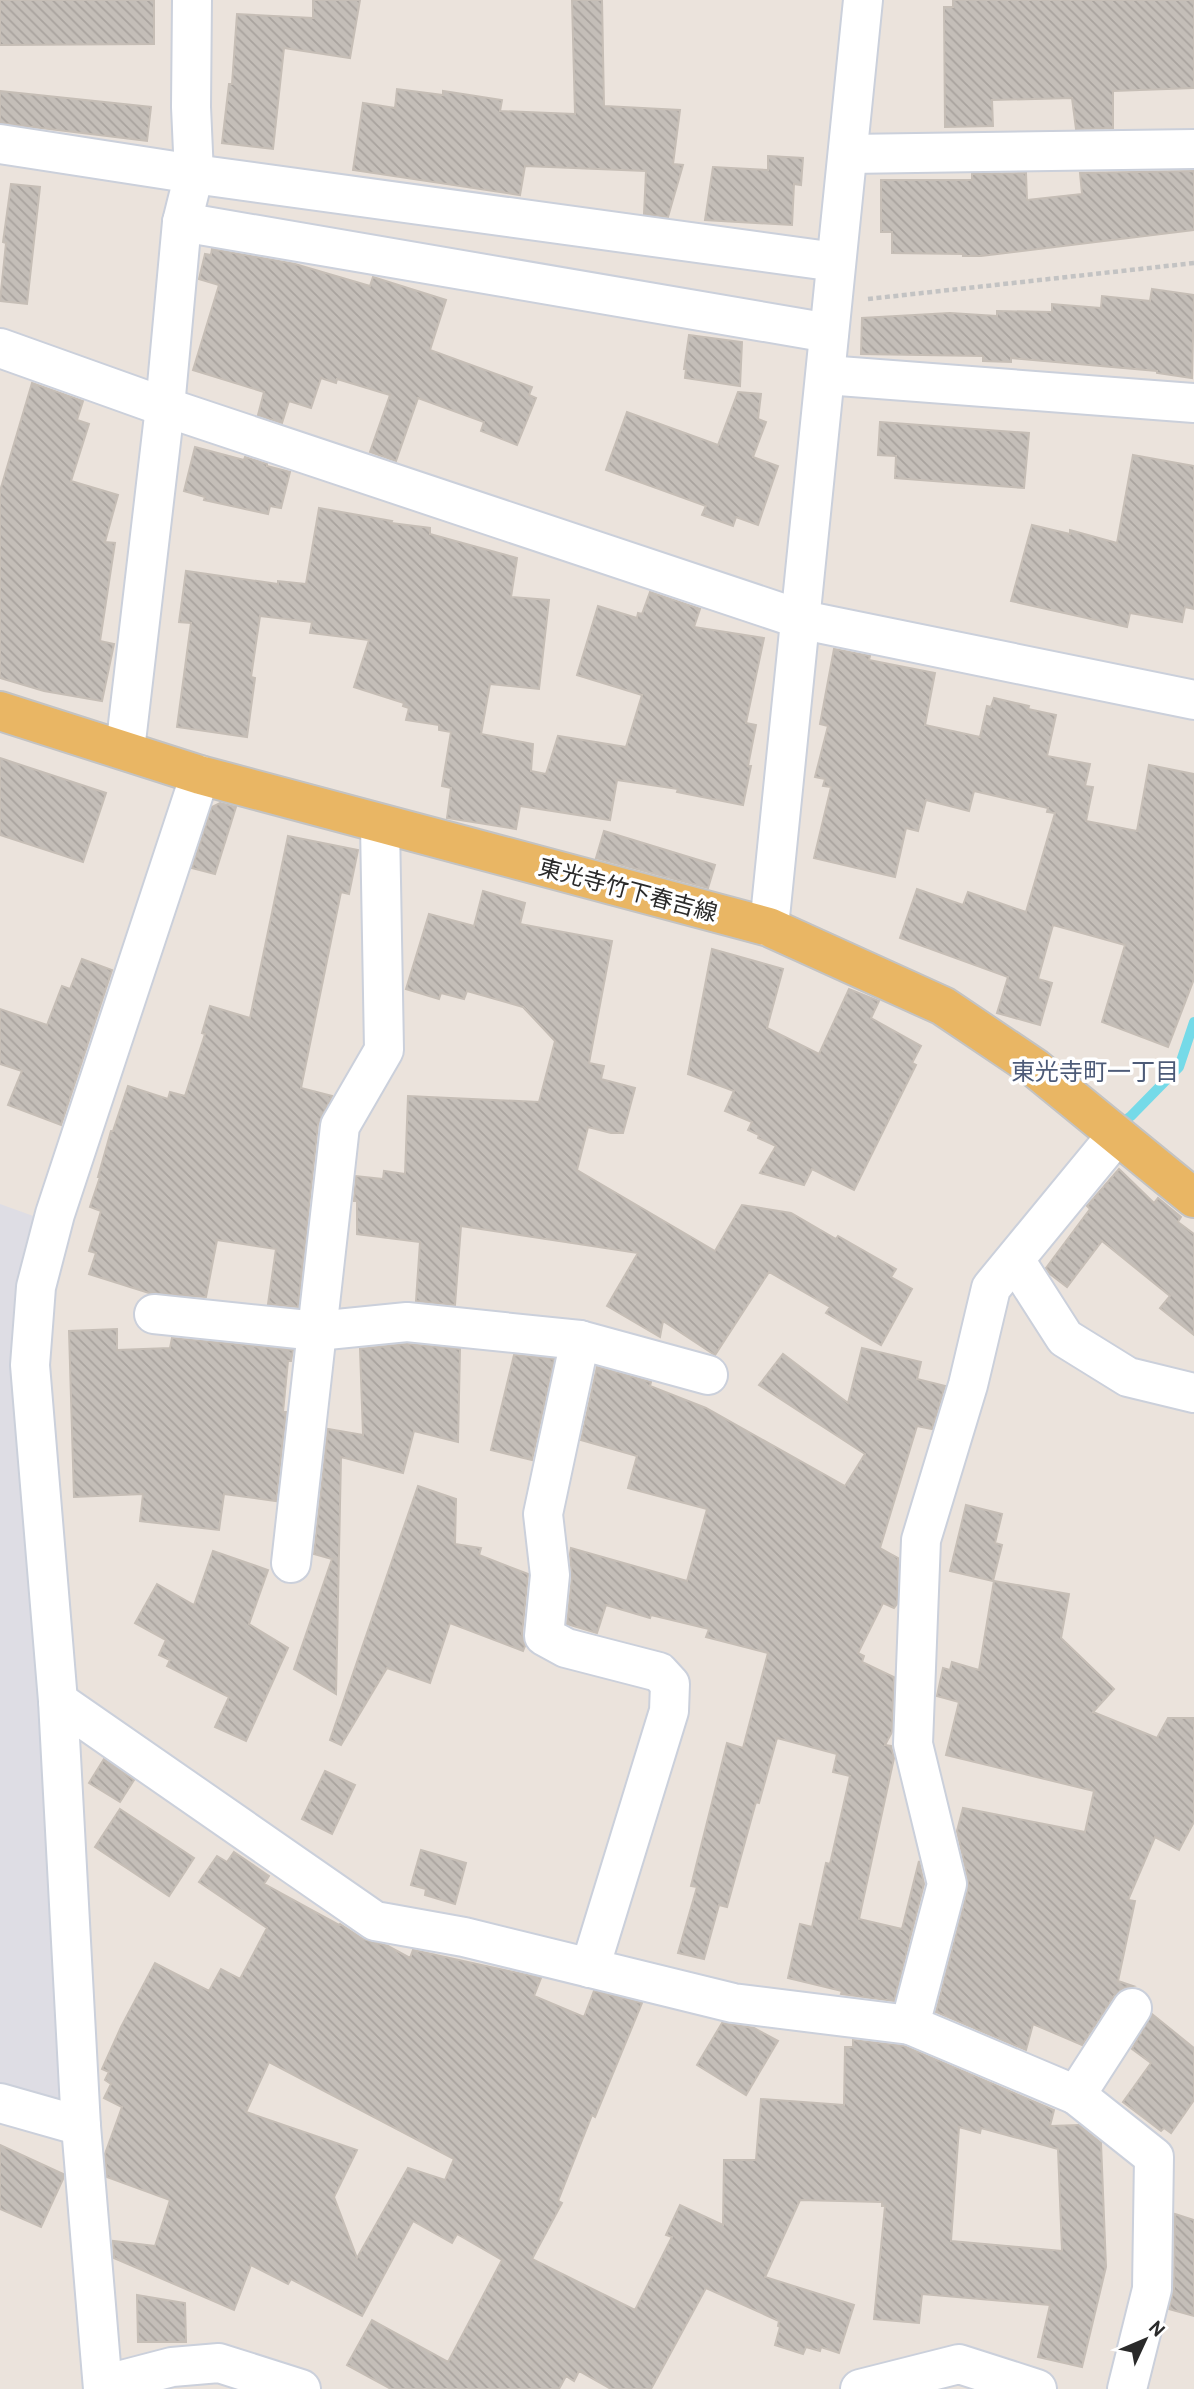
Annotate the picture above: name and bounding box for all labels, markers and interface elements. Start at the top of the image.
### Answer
street label: 東光寺竹下春吉線 [535,855,720,930]
district label: 東光寺町一丁目 [1011,1059,1179,1089]
north arrow [1110,2305,1180,2375]
text: N [1142,2316,1169,2343]

